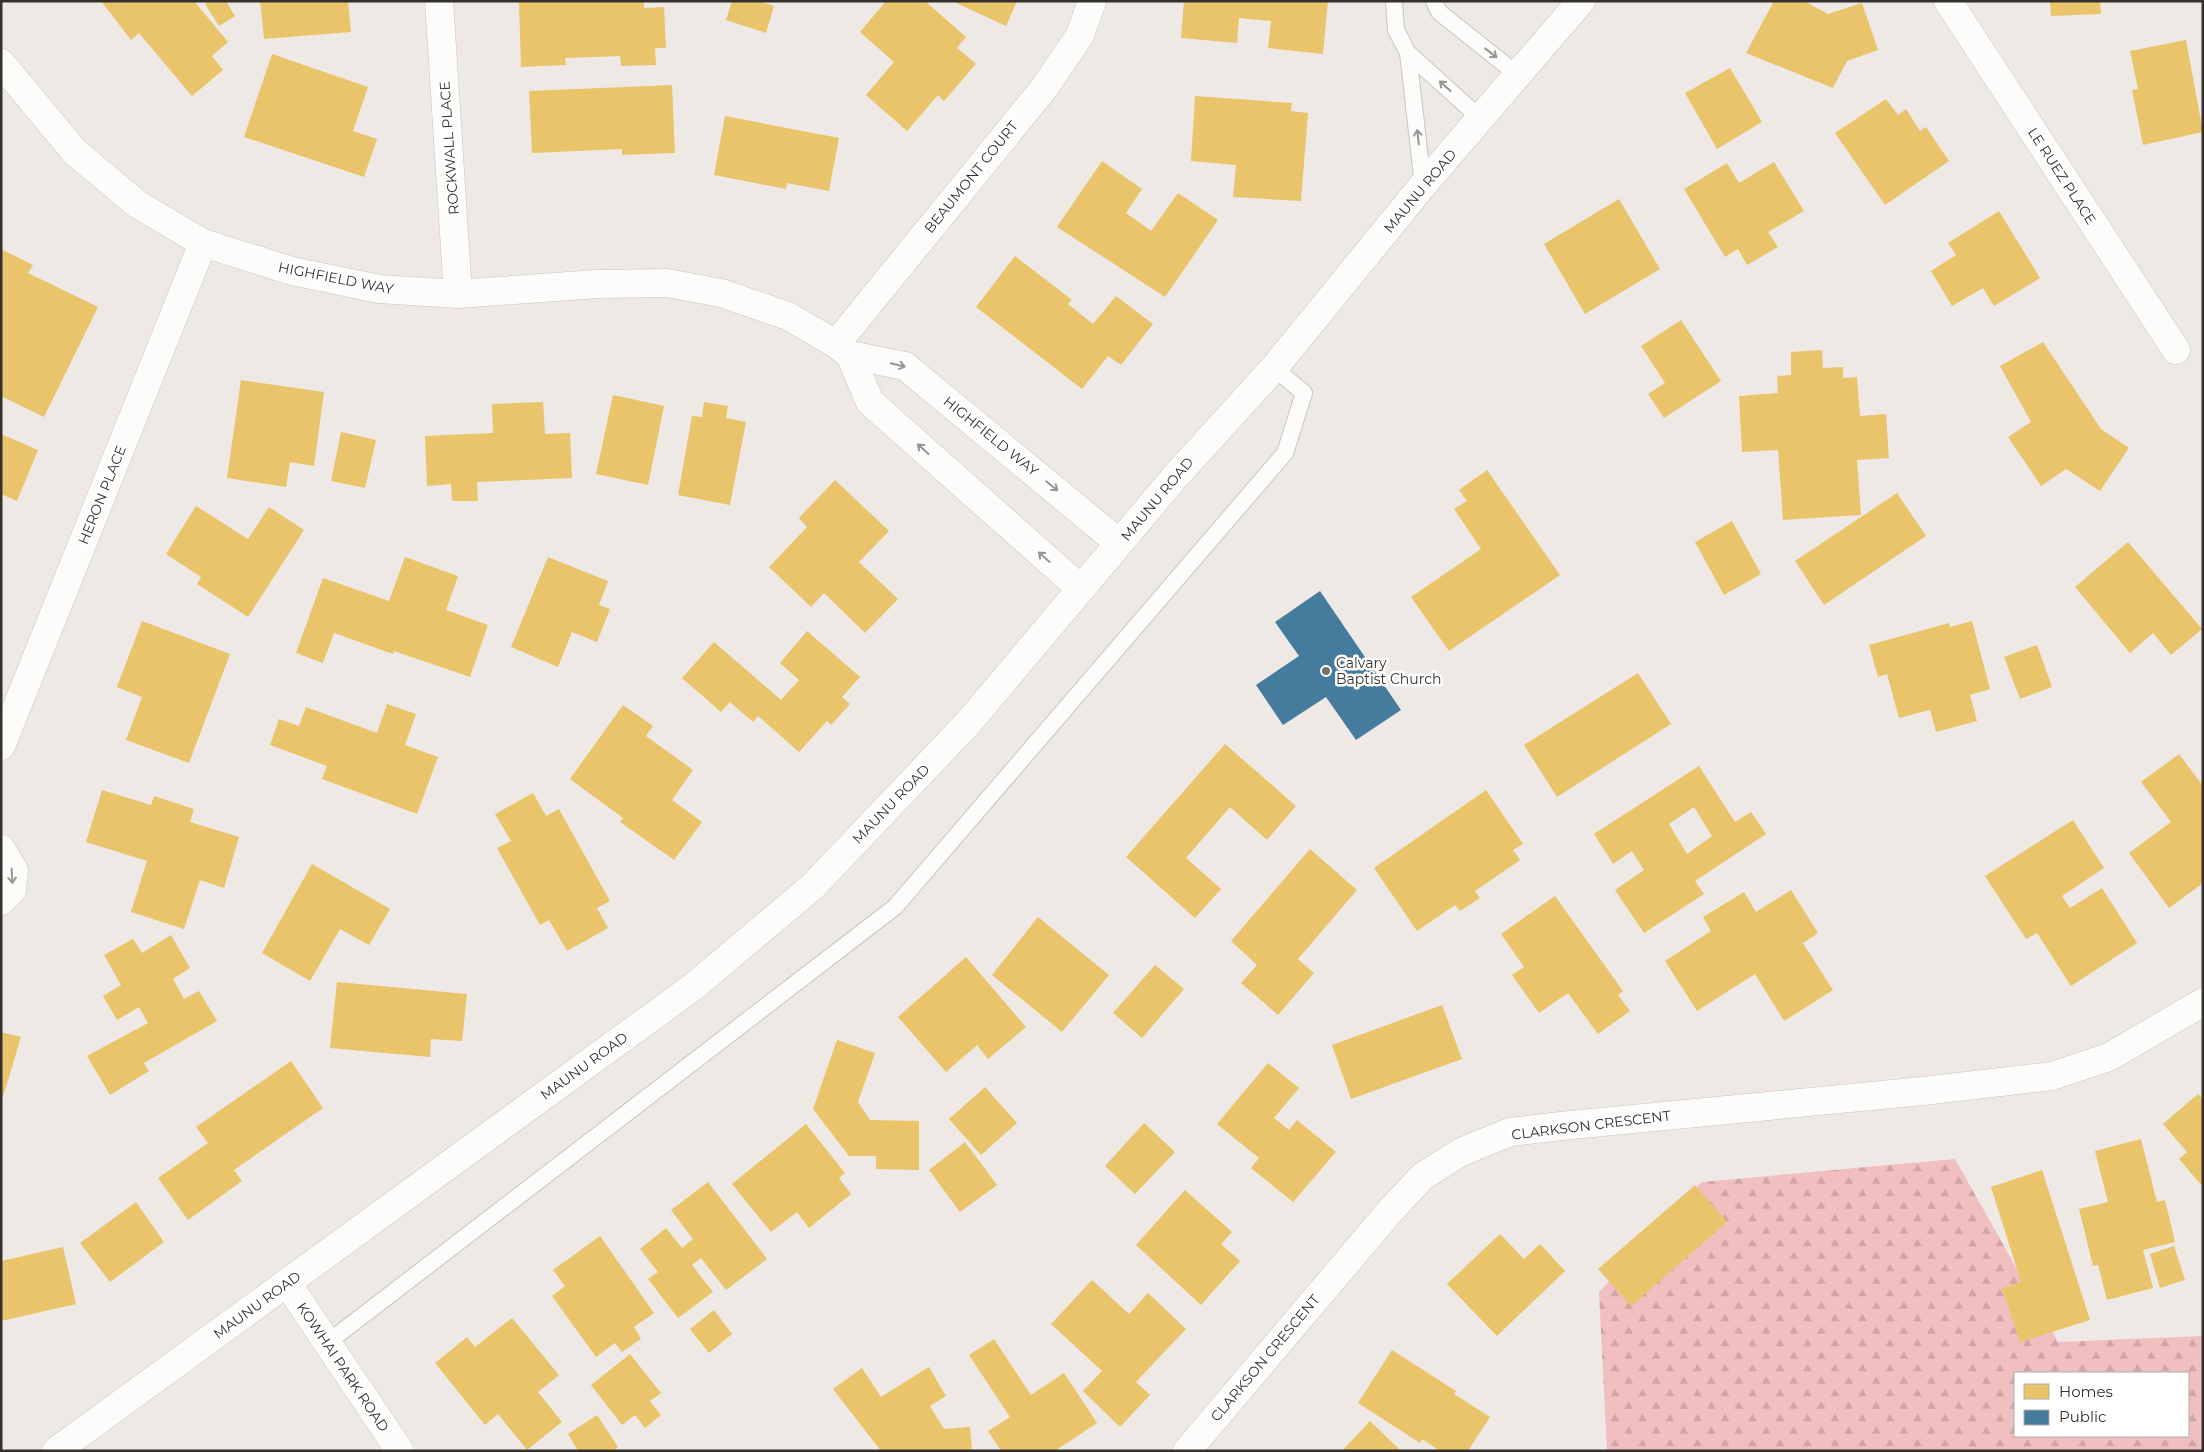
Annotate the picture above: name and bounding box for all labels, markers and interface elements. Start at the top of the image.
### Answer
one-way arrow [1484,48,1497,59]
one-way arrow [1439,80,1452,92]
street label: ROCKWALL PLACE [435,81,463,215]
street label: BEAUMONT COURT [920,117,1022,237]
street label: LE RUEZ PLACE [2024,124,2100,228]
one-way arrow [1413,129,1423,145]
street label: MAUNU ROAD [1380,145,1460,237]
street label: HIGHFIELD WAY [277,258,395,298]
one-way arrow [889,360,905,370]
street label: HIGHFIELD WAY [940,392,1042,480]
street label: HERON PLACE [74,443,130,547]
one-way arrow [916,443,929,455]
street label: MAUNU ROAD [1117,453,1197,545]
one-way arrow [1045,481,1058,492]
one-way arrow [1038,551,1051,563]
place label: Calvary Baptist Church [1336,654,1441,688]
marker: Calvary Baptist Church [1320,665,1332,677]
street label: MAUNU ROAD [848,760,934,848]
one-way arrow [8,867,17,883]
street label: MAUNU ROAD [537,1028,631,1104]
street label: CLARKSON CRESCENT [1510,1106,1672,1144]
street label: MAUNU ROAD [210,1267,304,1343]
street label: CLARKSON CRESCENT [1207,1291,1323,1425]
street label: KOWHAI PARK ROAD [293,1299,393,1435]
legend [2014,1372,2189,1437]
text: Homes [2059,1382,2113,1401]
text: Public [2059,1407,2107,1426]

